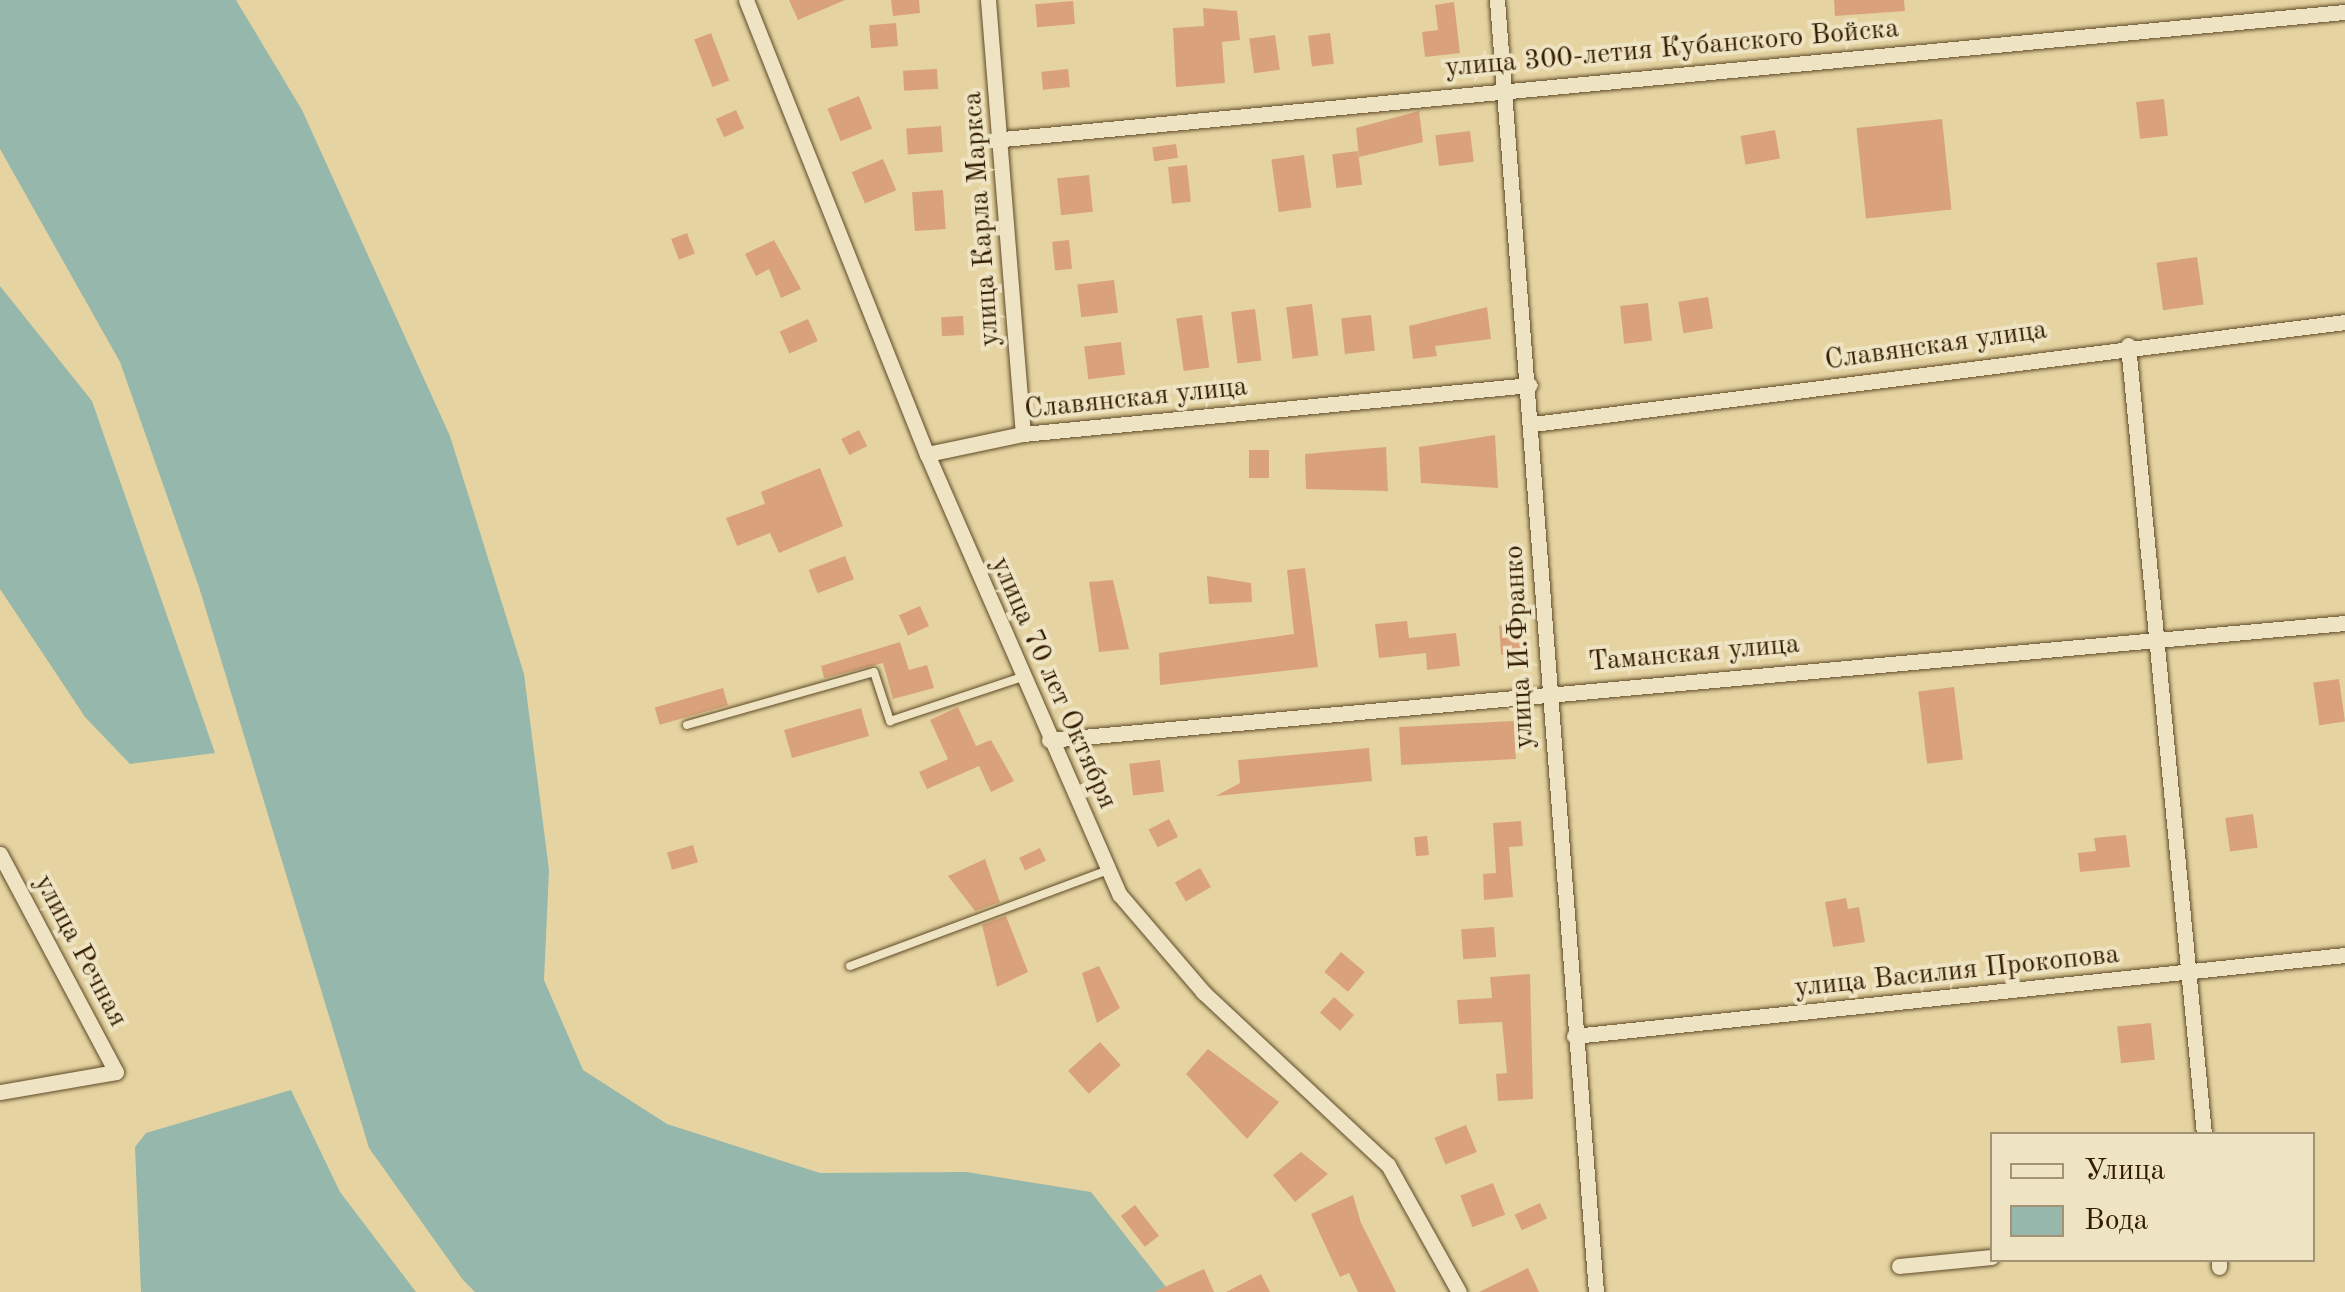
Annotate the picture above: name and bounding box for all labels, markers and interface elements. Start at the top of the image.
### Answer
street label: улица 300-летия Кубанского Войска [1444,12,1900,86]
street label: улица Карла Маркса [956,90,1008,348]
street label: Славянская улица [1823,314,2049,378]
street label: Славянская улица [1023,371,1249,427]
street label: улица И.Франко [1498,544,1542,750]
street label: улица 70 лет Октября [982,552,1124,814]
street label: Таманская улица [1587,628,1801,680]
street label: улица Речная [26,869,134,1033]
street label: улица Василия Прокопова [1793,938,2121,1006]
legend [1990,1132,2315,1262]
text: Улица [2084,1156,2165,1186]
text: Вода [2084,1206,2148,1236]

